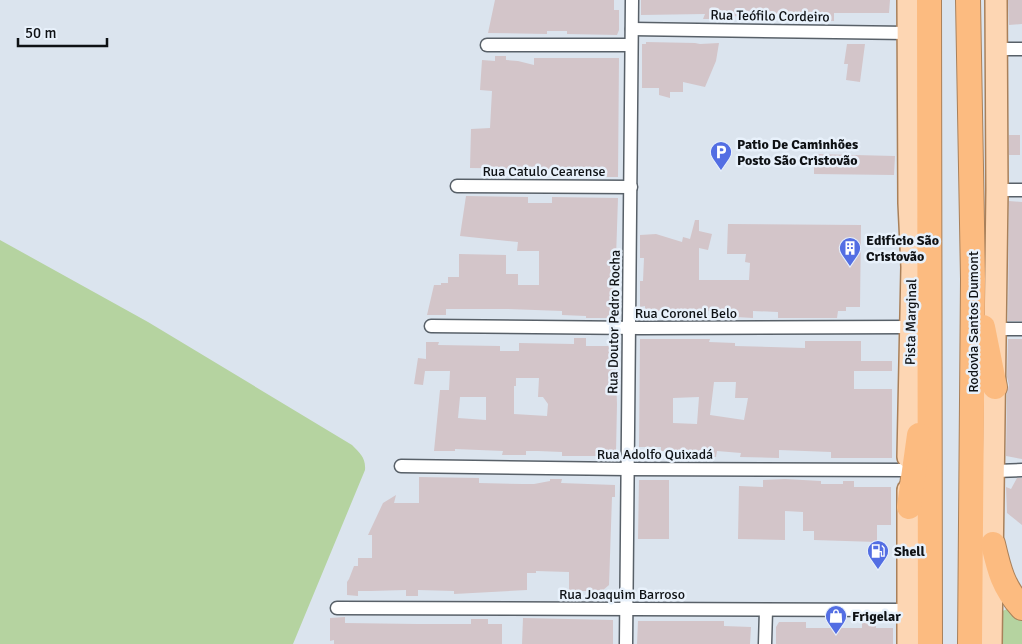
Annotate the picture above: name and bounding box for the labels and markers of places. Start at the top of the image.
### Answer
place label: Patio De Caminhões Posto São Cristovão [737,136,858,169]
parking icon: Patio De Caminhões Posto São Cristovão [709,140,733,171]
place label: Edifício São Cristovão [866,232,939,265]
building icon: Edifício São Cristovão [838,236,862,267]
fuel station icon: Shell [866,539,890,570]
place label: Shell [894,543,926,560]
shop icon: Frigelar [824,604,848,635]
place label: Frigelar [852,608,901,625]

